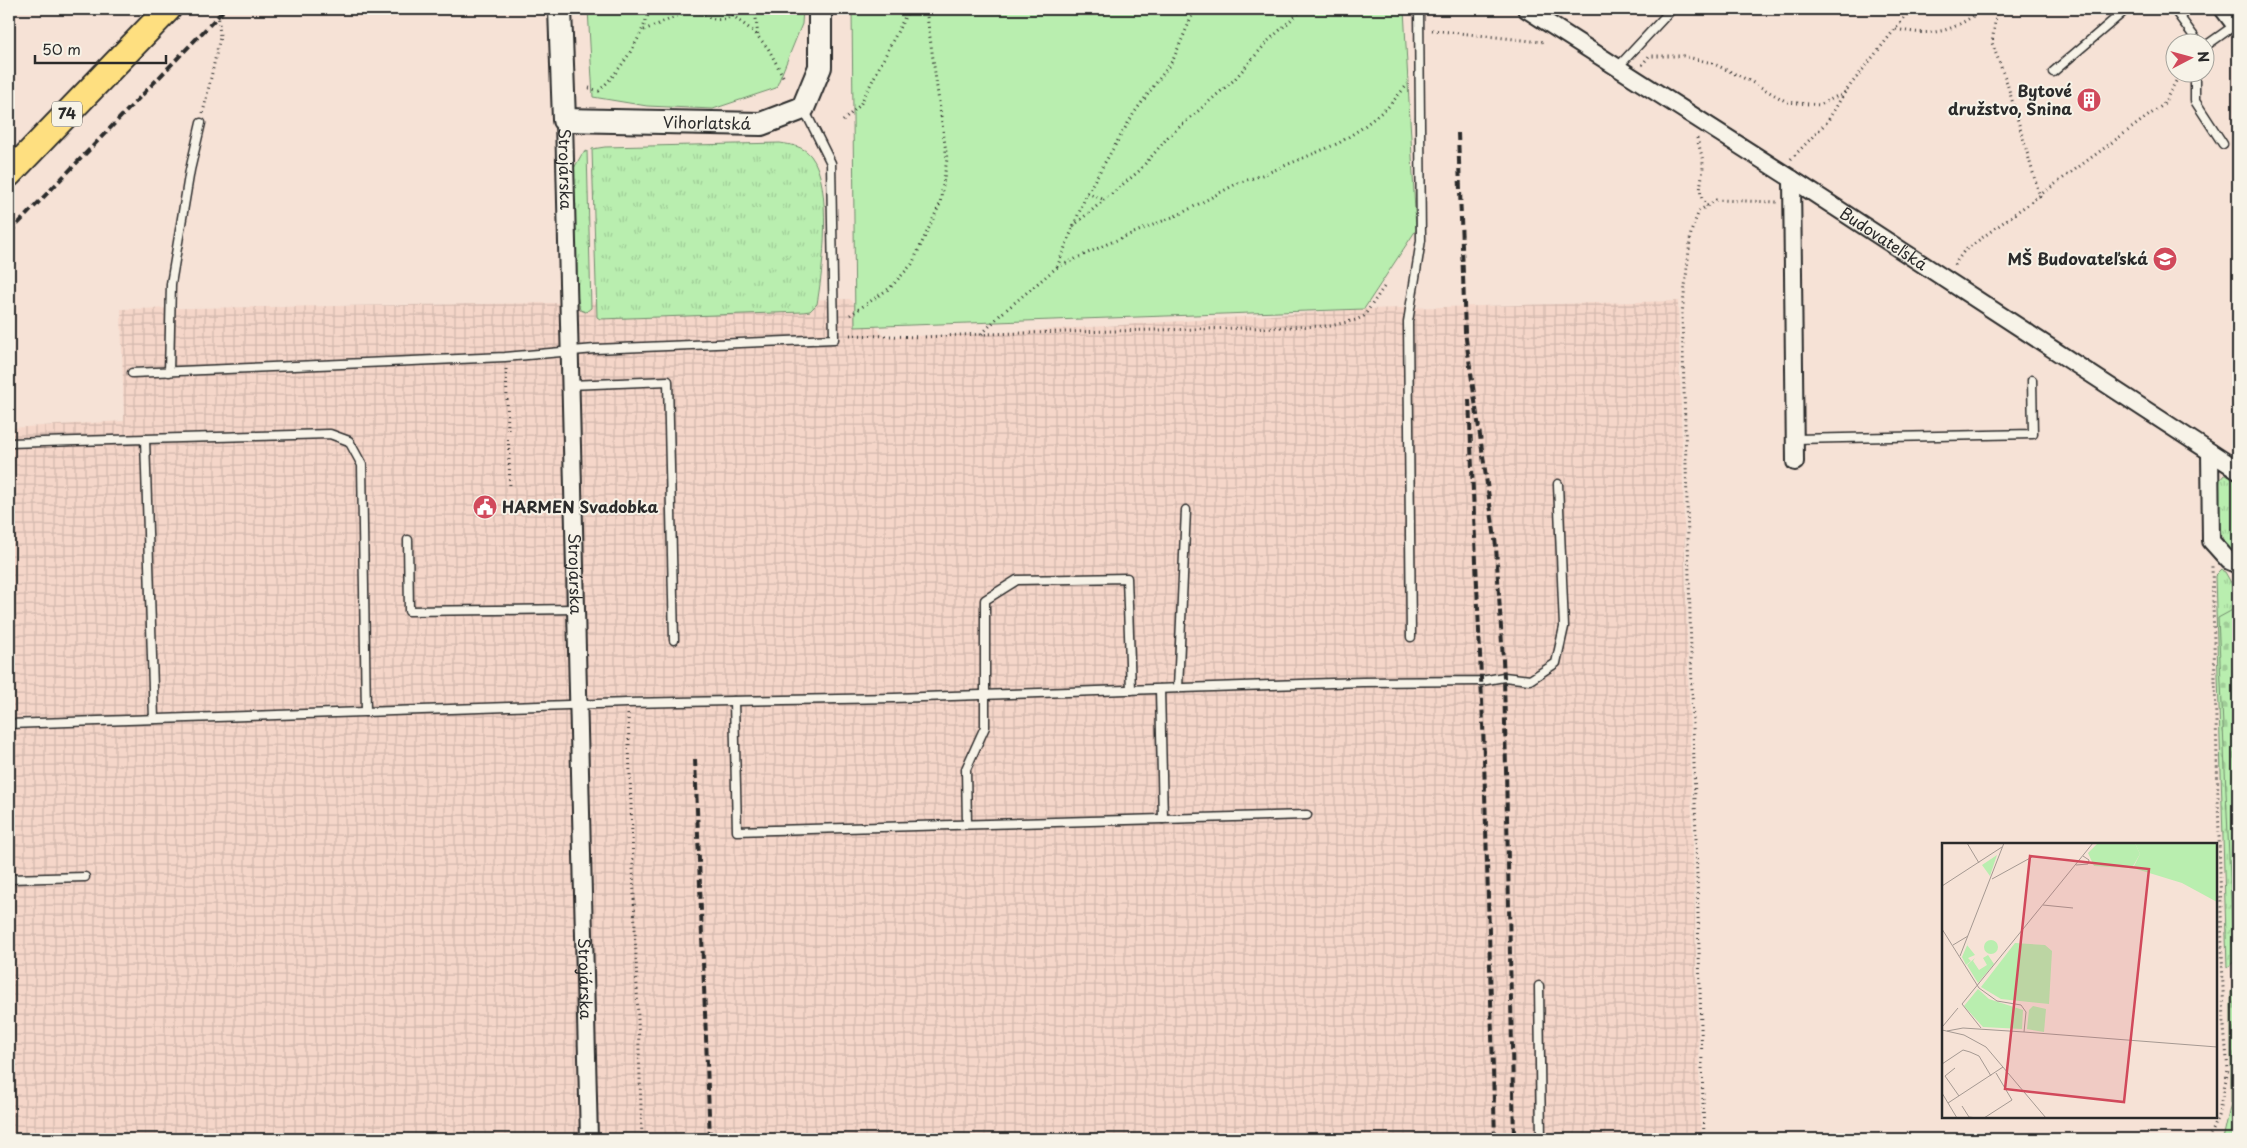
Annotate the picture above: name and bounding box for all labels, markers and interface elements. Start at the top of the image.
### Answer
scale bar [35,32,166,64]
north arrow [2164,32,2214,82]
text: 50 m [42,37,81,60]
text: N [2192,50,2214,63]
place label: Bytové družstvo, Snina [1948,78,2072,120]
building icon: Bytové družstvo, Snina [2076,87,2102,113]
road number: 74 [52,102,82,126]
street label: Vihorlatská [663,109,752,135]
street label: Strojárska [553,128,579,210]
street label: Budovateľská [1835,200,1933,275]
place label: MŠ Budovateľská [2008,246,2148,270]
school or university icon: MŠ Budovateľská [2152,246,2178,272]
public building icon: HARMEN Svadobka [472,494,498,520]
place label: HARMEN Svadobka [502,494,658,518]
street label: Strojárska [563,533,589,615]
inset map [1942,843,2217,1118]
street label: Strojárska [573,938,599,1020]

